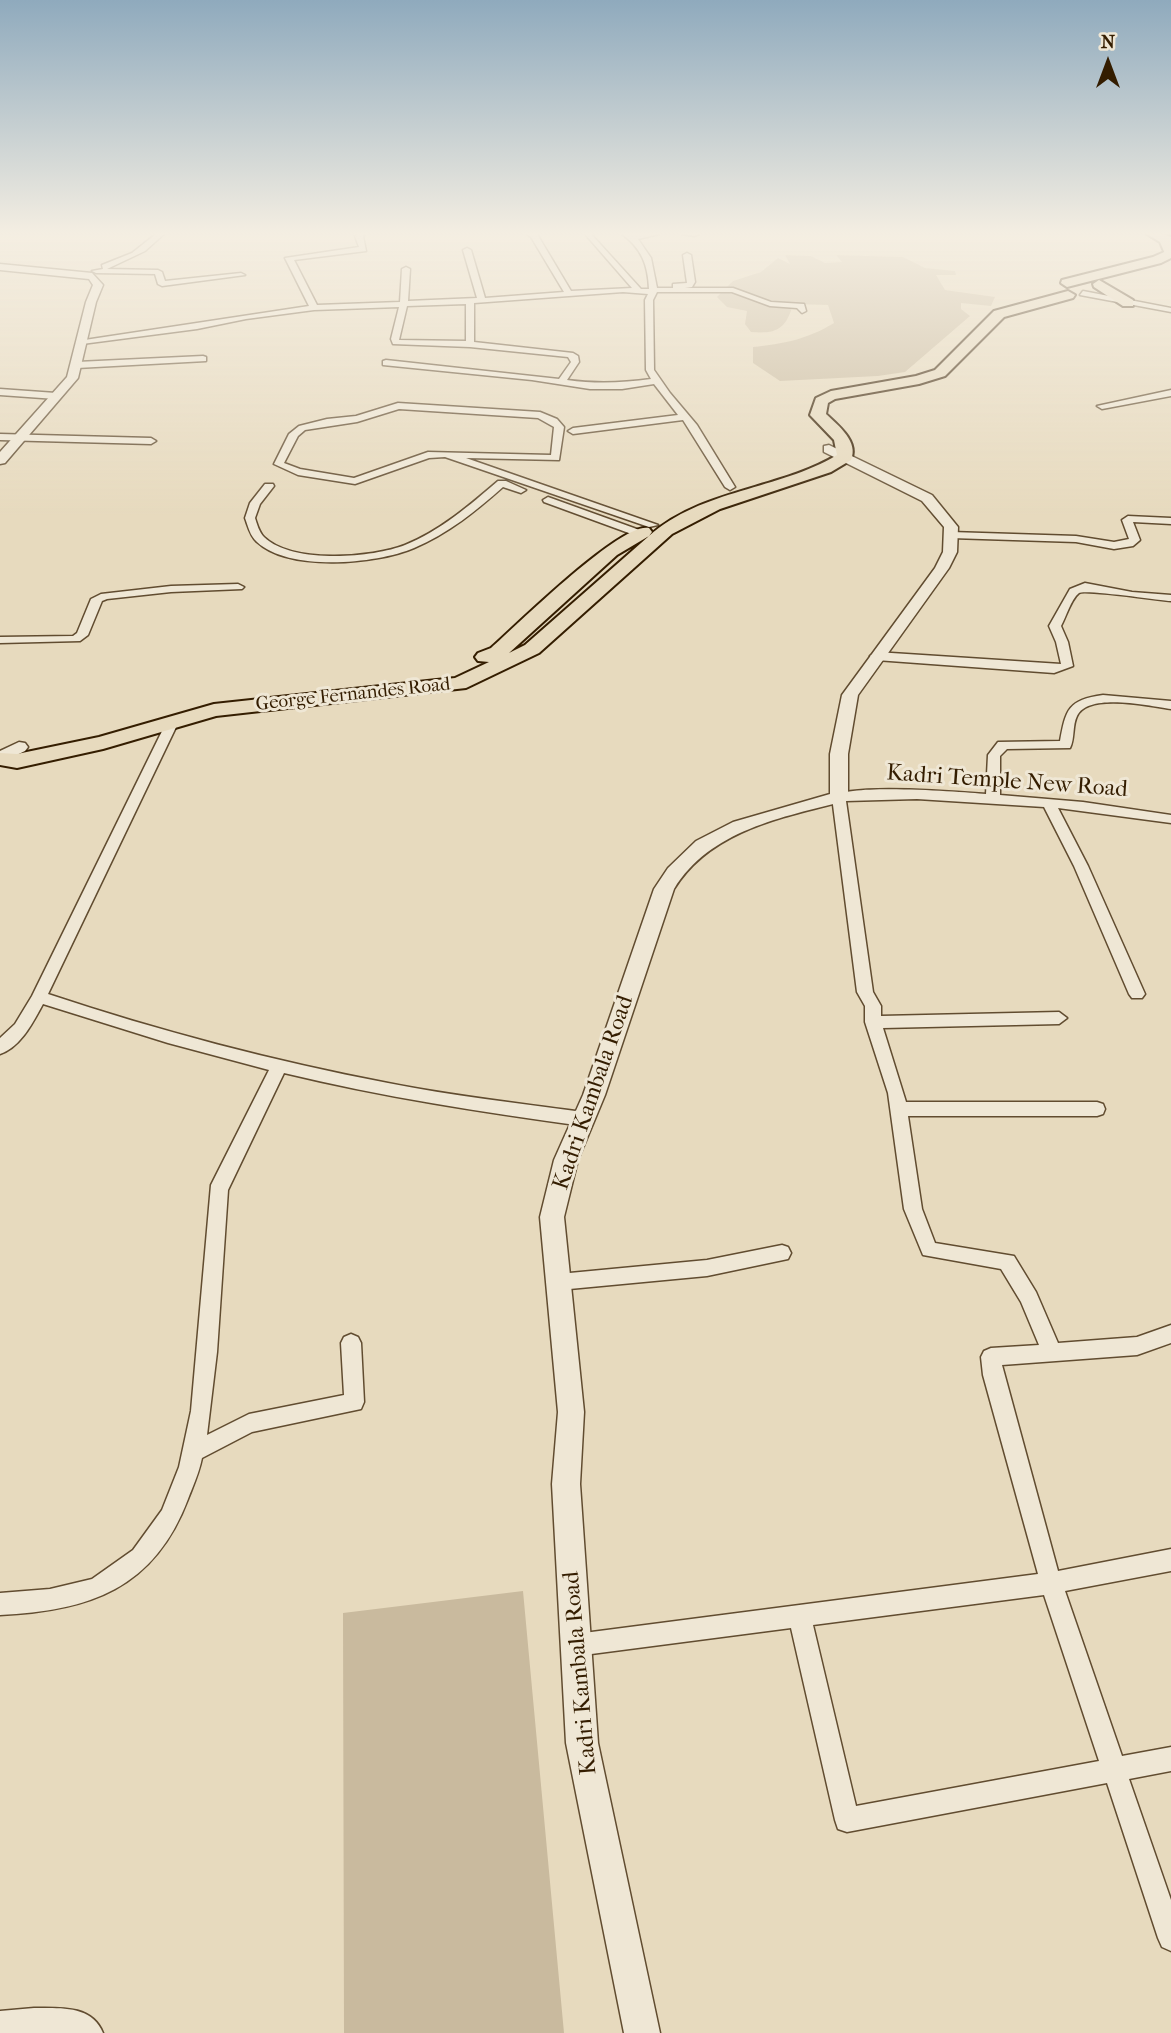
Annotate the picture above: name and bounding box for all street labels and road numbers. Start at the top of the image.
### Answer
street label: George Fernandes Road [255,673,451,717]
street label: Kadri Temple New Road [885,760,1129,804]
street label: Kadri Kambala Road [548,992,640,1194]
street label: Kadri Kambala Road [558,1570,604,1776]

